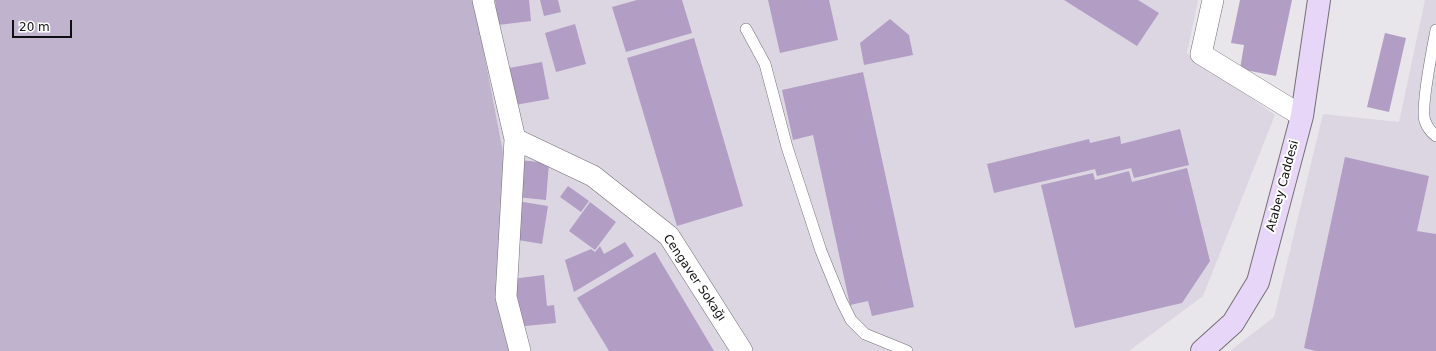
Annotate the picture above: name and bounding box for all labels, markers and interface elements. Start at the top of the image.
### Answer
scale bar [14,12,74,38]
text: 20 m [19,20,50,34]
street label: Atabey Caddesi [1264,139,1302,233]
street label: Cengaver Sokağı [660,232,728,324]

